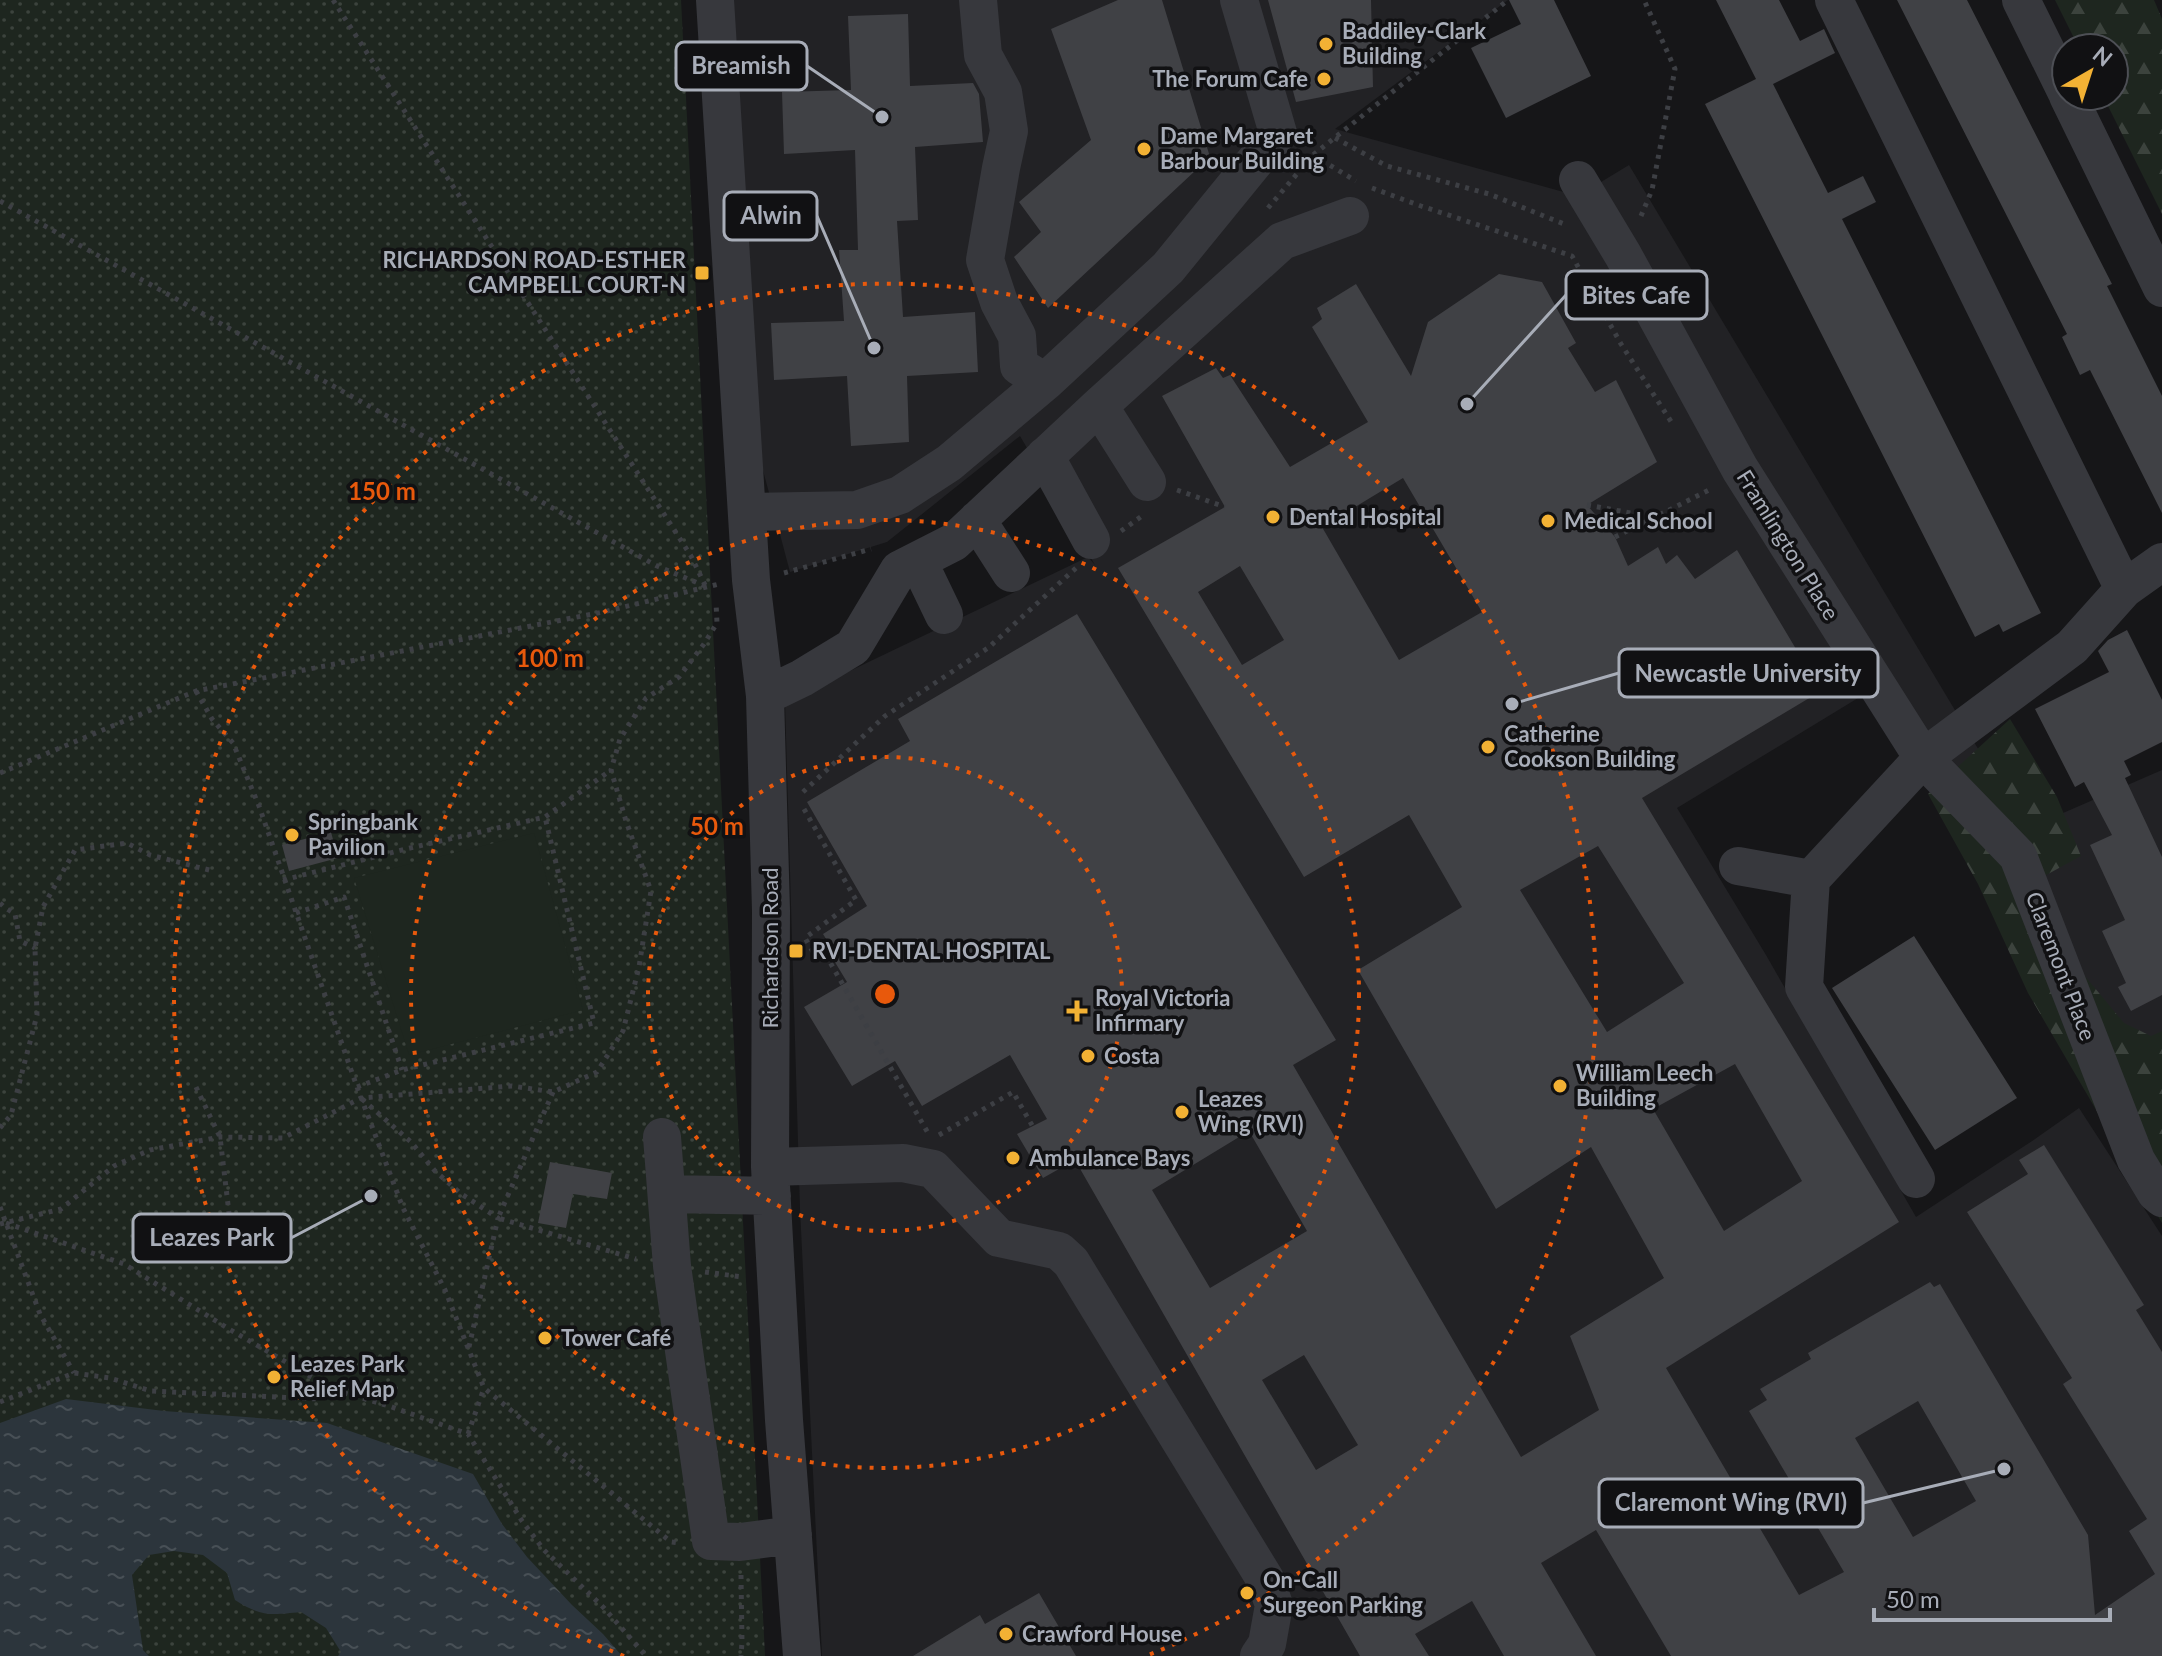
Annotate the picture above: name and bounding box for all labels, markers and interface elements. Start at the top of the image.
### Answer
place label: Baddiley-Clark Building [1342,17,1486,69]
north arrow [2050,32,2130,112]
marker: Baddiley-Clark Building [1317,35,1335,53]
text: N [2088,40,2118,72]
callout: Breamish [676,42,807,90]
text: Breamish [691,50,791,79]
place label: The Forum Cafe [1152,65,1308,92]
marker: The Forum Cafe [1315,70,1333,88]
place label: Dame Margaret Barbour Building [1160,122,1325,174]
marker: Dame Margaret Barbour Building [1135,140,1153,158]
callout: Alwin [724,192,817,240]
text: Alwin [739,200,802,229]
place label: RICHARDSON ROAD-ESTHER CAMPBELL COURT-N [382,246,687,298]
marker: RICHARDSON ROAD-ESTHER CAMPBELL COURT-N [693,264,711,282]
callout: Bites Cafe [1566,271,1707,319]
text: Bites Cafe [1582,280,1691,309]
street label: Framlington Place [1731,465,1845,625]
text: 150 m [348,476,416,505]
place label: Dental Hospital [1289,503,1442,530]
place label: Medical School [1564,507,1713,534]
marker: Dental Hospital [1264,508,1282,526]
marker: Medical School [1539,512,1557,530]
text: 100 m [516,643,584,672]
callout: Newcastle University [1619,649,1878,697]
text: Newcastle University [1635,658,1862,687]
place label: Catherine Cookson Building [1504,720,1676,772]
marker: Catherine Cookson Building [1479,738,1497,756]
place label: Springbank Pavilion [308,808,418,860]
text: 50 m [690,811,744,840]
marker: Springbank Pavilion [283,826,301,844]
street label: Richardson Road [756,867,783,1029]
street label: Claremont Place [2021,888,2102,1044]
place label: RVI-DENTAL HOSPITAL [812,937,1051,964]
marker: RVI-DENTAL HOSPITAL [787,942,805,960]
centre of rings [871,980,899,1008]
place label: Royal Victoria Infirmary [1095,984,1230,1036]
marker: Royal Victoria Infirmary [1066,1000,1088,1022]
place label: Costa [1104,1042,1160,1069]
marker: Costa [1079,1047,1097,1065]
place label: William Leech Building [1576,1059,1713,1111]
marker: William Leech Building [1551,1077,1569,1095]
place label: Leazes Wing (RVI) [1198,1085,1304,1137]
marker: Leazes Wing (RVI) [1173,1103,1191,1121]
place label: Ambulance Bays [1028,1144,1190,1171]
marker: Ambulance Bays [1004,1149,1022,1167]
callout: Leazes Park [133,1214,291,1262]
text: Leazes Park [149,1222,275,1251]
place label: Tower Café [561,1324,671,1351]
marker: Tower Café [536,1329,554,1347]
place label: Leazes Park Relief Map [290,1350,405,1402]
marker: Leazes Park Relief Map [265,1368,283,1386]
callout: Claremont Wing (RVI) [1599,1479,1863,1527]
text: Claremont Wing (RVI) [1615,1487,1847,1516]
place label: On-Call Surgeon Parking [1263,1566,1423,1618]
scale bar [1874,1572,2110,1622]
marker: On-Call Surgeon Parking [1238,1584,1256,1602]
text: 50 m [1886,1584,1940,1613]
place label: Crawford House [1022,1620,1183,1647]
marker: Crawford House [997,1625,1015,1643]

